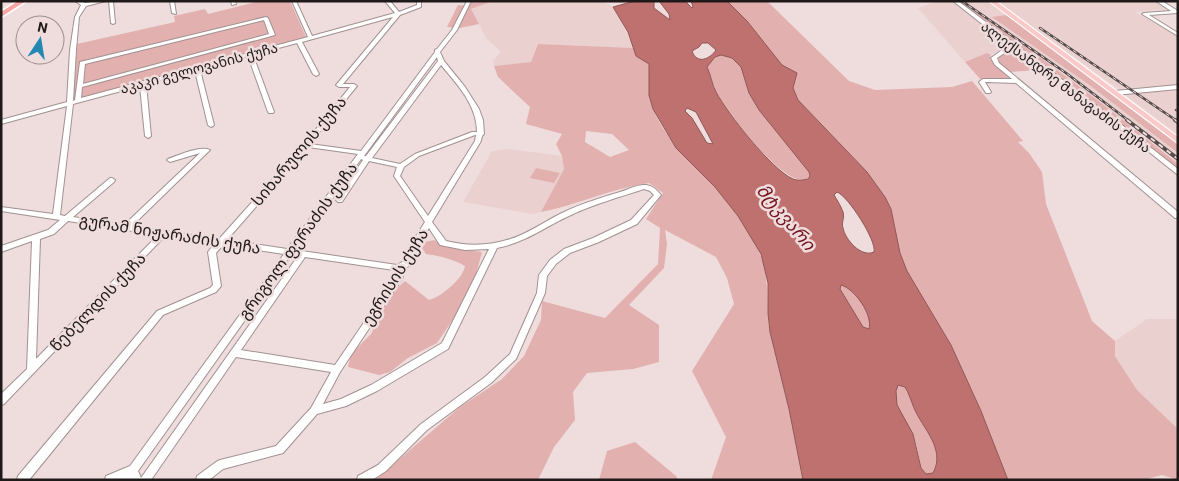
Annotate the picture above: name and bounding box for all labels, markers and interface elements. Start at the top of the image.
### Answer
north arrow [15,15,65,65]
text: N [36,18,49,36]
street label: ალექსანდრე მანაგაძის ქუჩა [978,18,1154,157]
street label: აკაკი გელოვანის ქუჩა [118,39,280,98]
street label: სიხარულის ქუჩა [248,92,351,210]
street label: გრიგოლ ფერაძის ქუჩა [235,159,362,324]
water label: მტკვარი [752,180,820,255]
street label: გურამ ნიჟარაძის ქუჩა [78,210,262,258]
street label: ეგრისის ქუჩა [358,225,432,329]
street label: წებელდის ქუჩა [46,249,151,356]

